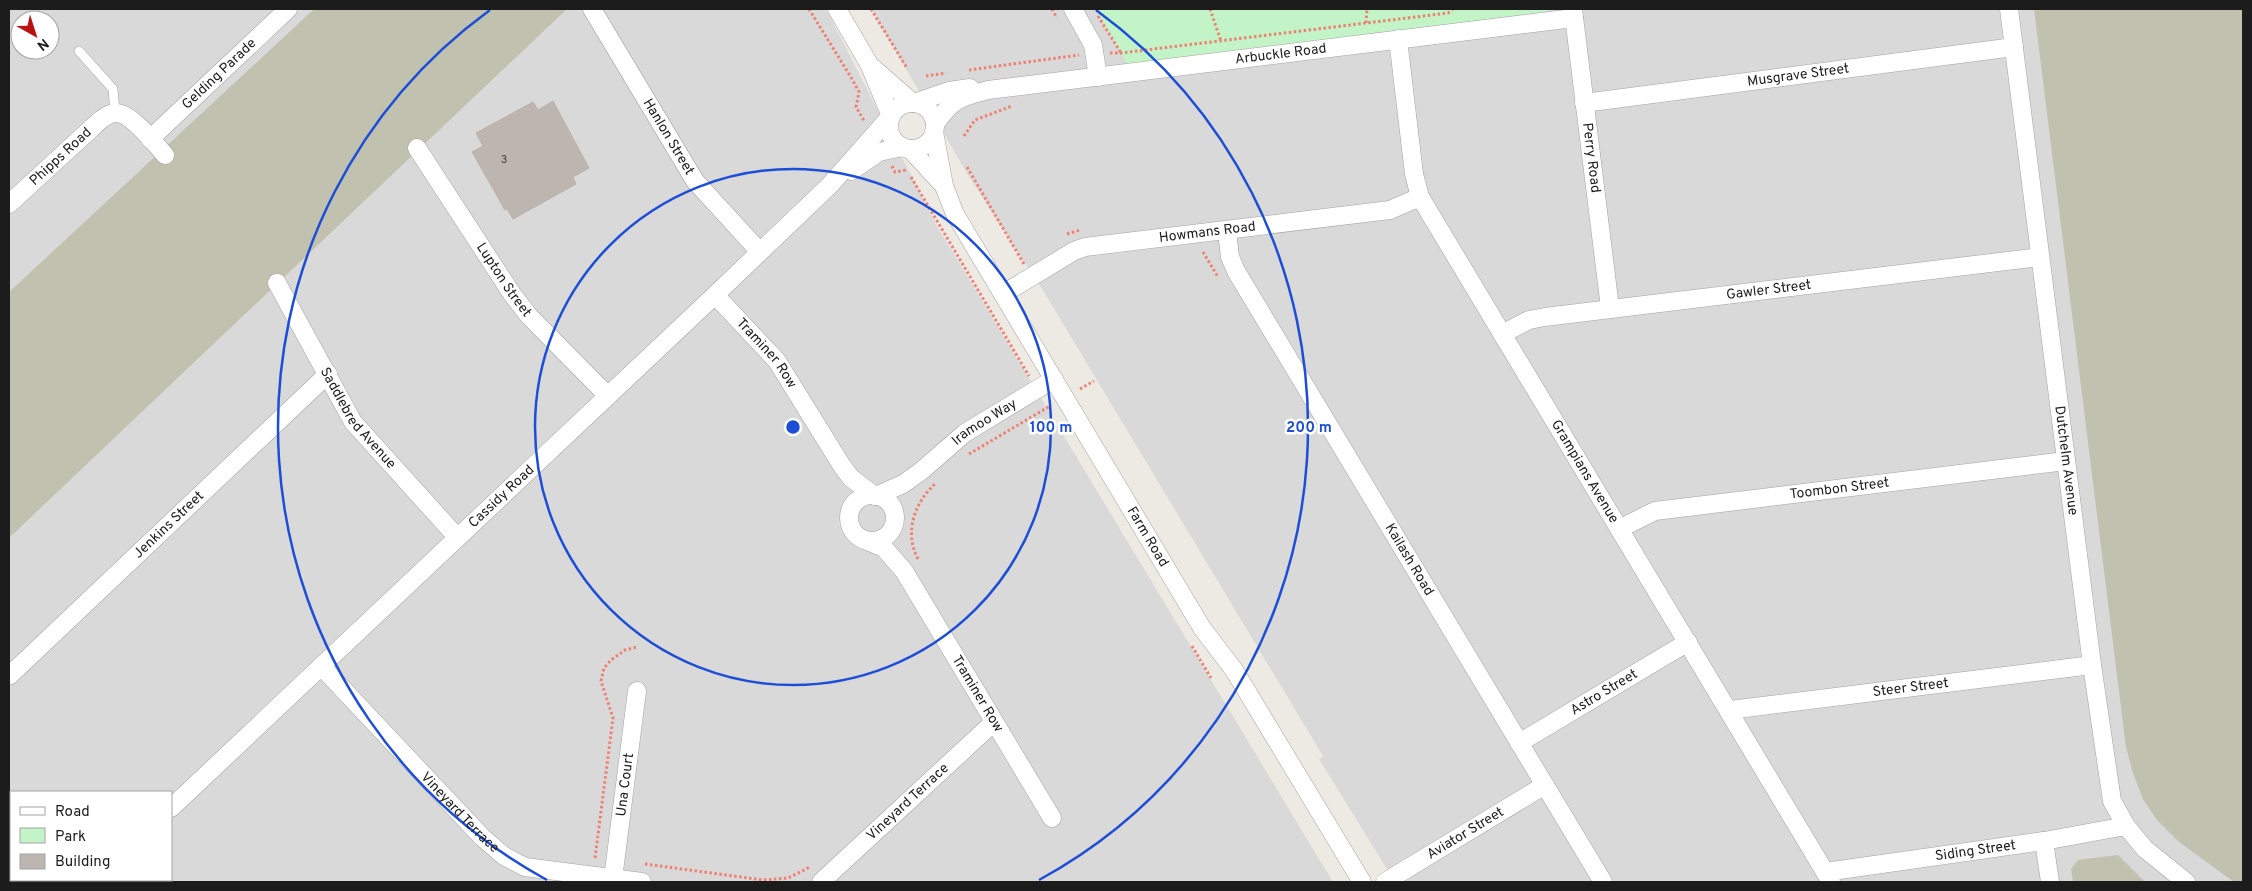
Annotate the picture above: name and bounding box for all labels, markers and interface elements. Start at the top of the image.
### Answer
north arrow [10,10,60,60]
text: N [33,34,51,54]
street label: Gelding Parade [178,35,260,113]
street label: Arbuckle Road [1234,40,1327,68]
street label: Musgrave Street [1746,60,1850,90]
street label: Hanlon Street [639,96,698,178]
street label: Perry Road [1579,122,1604,194]
street label: Phipps Road [26,124,95,189]
house number: 3 [501,153,507,167]
street label: Howmans Road [1158,218,1257,246]
street label: Lupton Street [473,240,535,321]
street label: Gawler Street [1725,276,1812,303]
street label: Traminer Row [733,315,800,391]
street label: Saddlebred Avenue [316,364,400,472]
street label: Iramoo Way [948,395,1020,449]
street label: Dutchelm Avenue [2051,405,2081,516]
street label: Grampians Avenue [1547,417,1622,526]
centre of rings [784,418,802,436]
text: 100 m [1030,419,1072,438]
text: 200 m [1286,419,1332,438]
street label: Cassidy Road [465,461,538,532]
street label: Toombon Street [1789,474,1890,503]
street label: Jenkins Street [130,487,208,562]
street label: Farm Road [1123,504,1172,570]
street label: Kailash Road [1381,520,1438,599]
street label: Traminer Row [948,652,1007,735]
street label: Astro Street [1567,666,1641,719]
street label: Steer Street [1872,674,1949,701]
street label: Una Court [613,752,638,818]
street label: Vineyard Terrace [863,760,952,844]
street label: Vineyard Terrace [417,769,503,857]
legend [10,791,172,881]
text: Road [55,803,90,822]
street label: Aviator Street [1424,803,1507,863]
text: Park [55,828,86,847]
street label: Siding Street [1934,837,2017,865]
text: Building [55,853,110,872]

